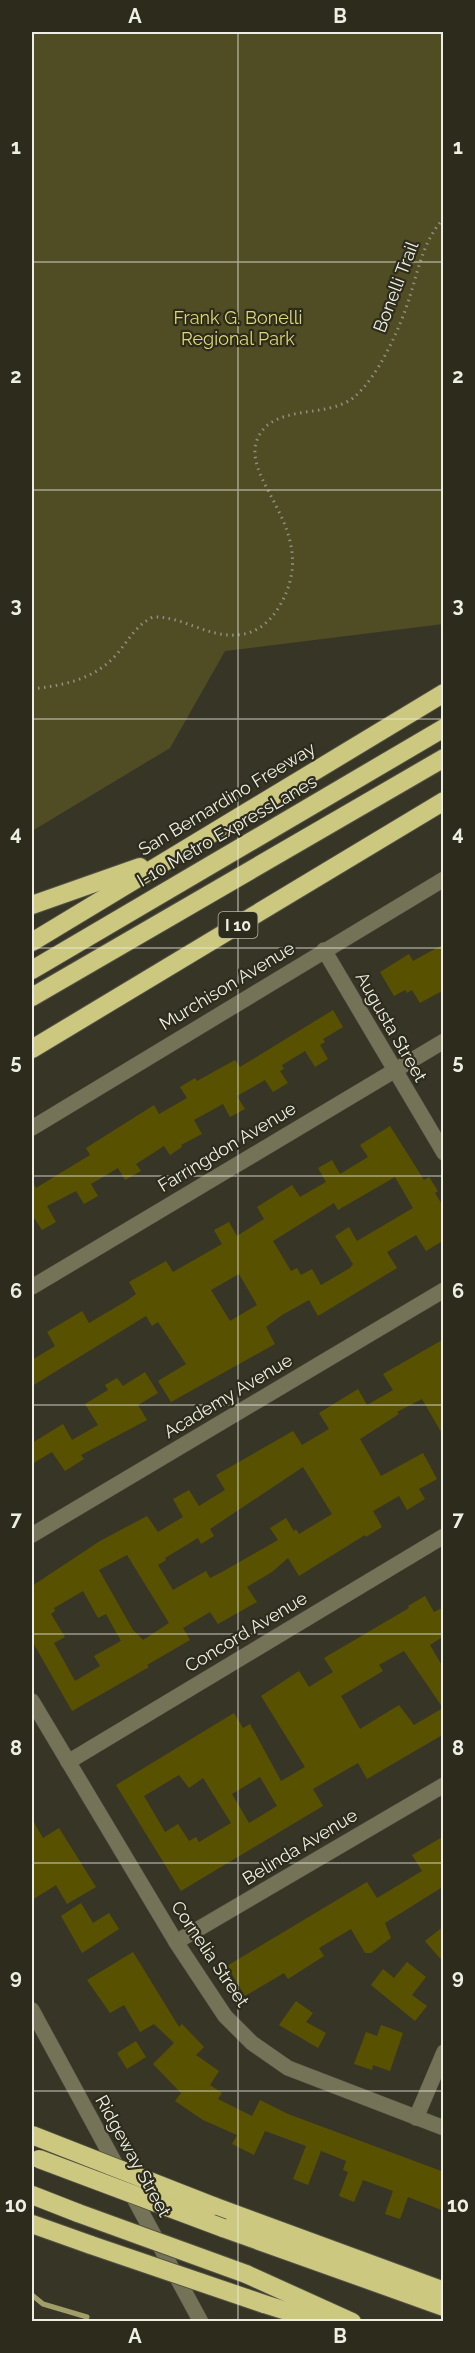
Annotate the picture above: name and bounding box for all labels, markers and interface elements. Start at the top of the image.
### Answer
text: A [128,4,142,28]
text: B [333,4,347,28]
text: 1 [11,135,21,159]
text: 1 [453,135,463,159]
street label: Bonelli Trail [369,238,423,335]
park label: Frank G. Bonelli Regional Park [174,307,302,349]
text: 2 [10,364,22,388]
text: 2 [452,364,464,388]
text: 3 [10,593,22,617]
text: 3 [452,593,464,617]
street label: San Bernardino Freeway [135,737,319,860]
street label: I-10 Metro ExpressLanes [133,770,321,891]
text: 4 [10,821,22,845]
text: 4 [452,821,464,845]
road number: I 10 [218,912,258,938]
street label: Murchison Avenue [155,937,298,1034]
street label: Augusta Street [351,968,431,1085]
text: 5 [10,1050,22,1074]
text: 5 [452,1050,464,1074]
street label: Farringdon Avenue [154,1097,300,1196]
text: 6 [10,1279,22,1303]
text: 6 [452,1279,464,1303]
street label: Academy Avenue [160,1349,296,1442]
text: 7 [10,1507,22,1531]
text: 7 [452,1507,464,1531]
street label: Concord Avenue [181,1587,311,1676]
text: 8 [10,1736,22,1760]
text: 8 [452,1736,464,1760]
street label: Belinda Avenue [239,1804,361,1889]
street label: Cornelia Street [167,1897,254,2011]
text: 9 [10,1965,22,1989]
text: 9 [452,1965,464,1989]
street label: Ridgeway Street [91,2091,176,2220]
text: 10 [5,2193,27,2217]
text: 10 [447,2193,469,2217]
text: A [128,2324,142,2348]
text: B [333,2324,347,2348]

